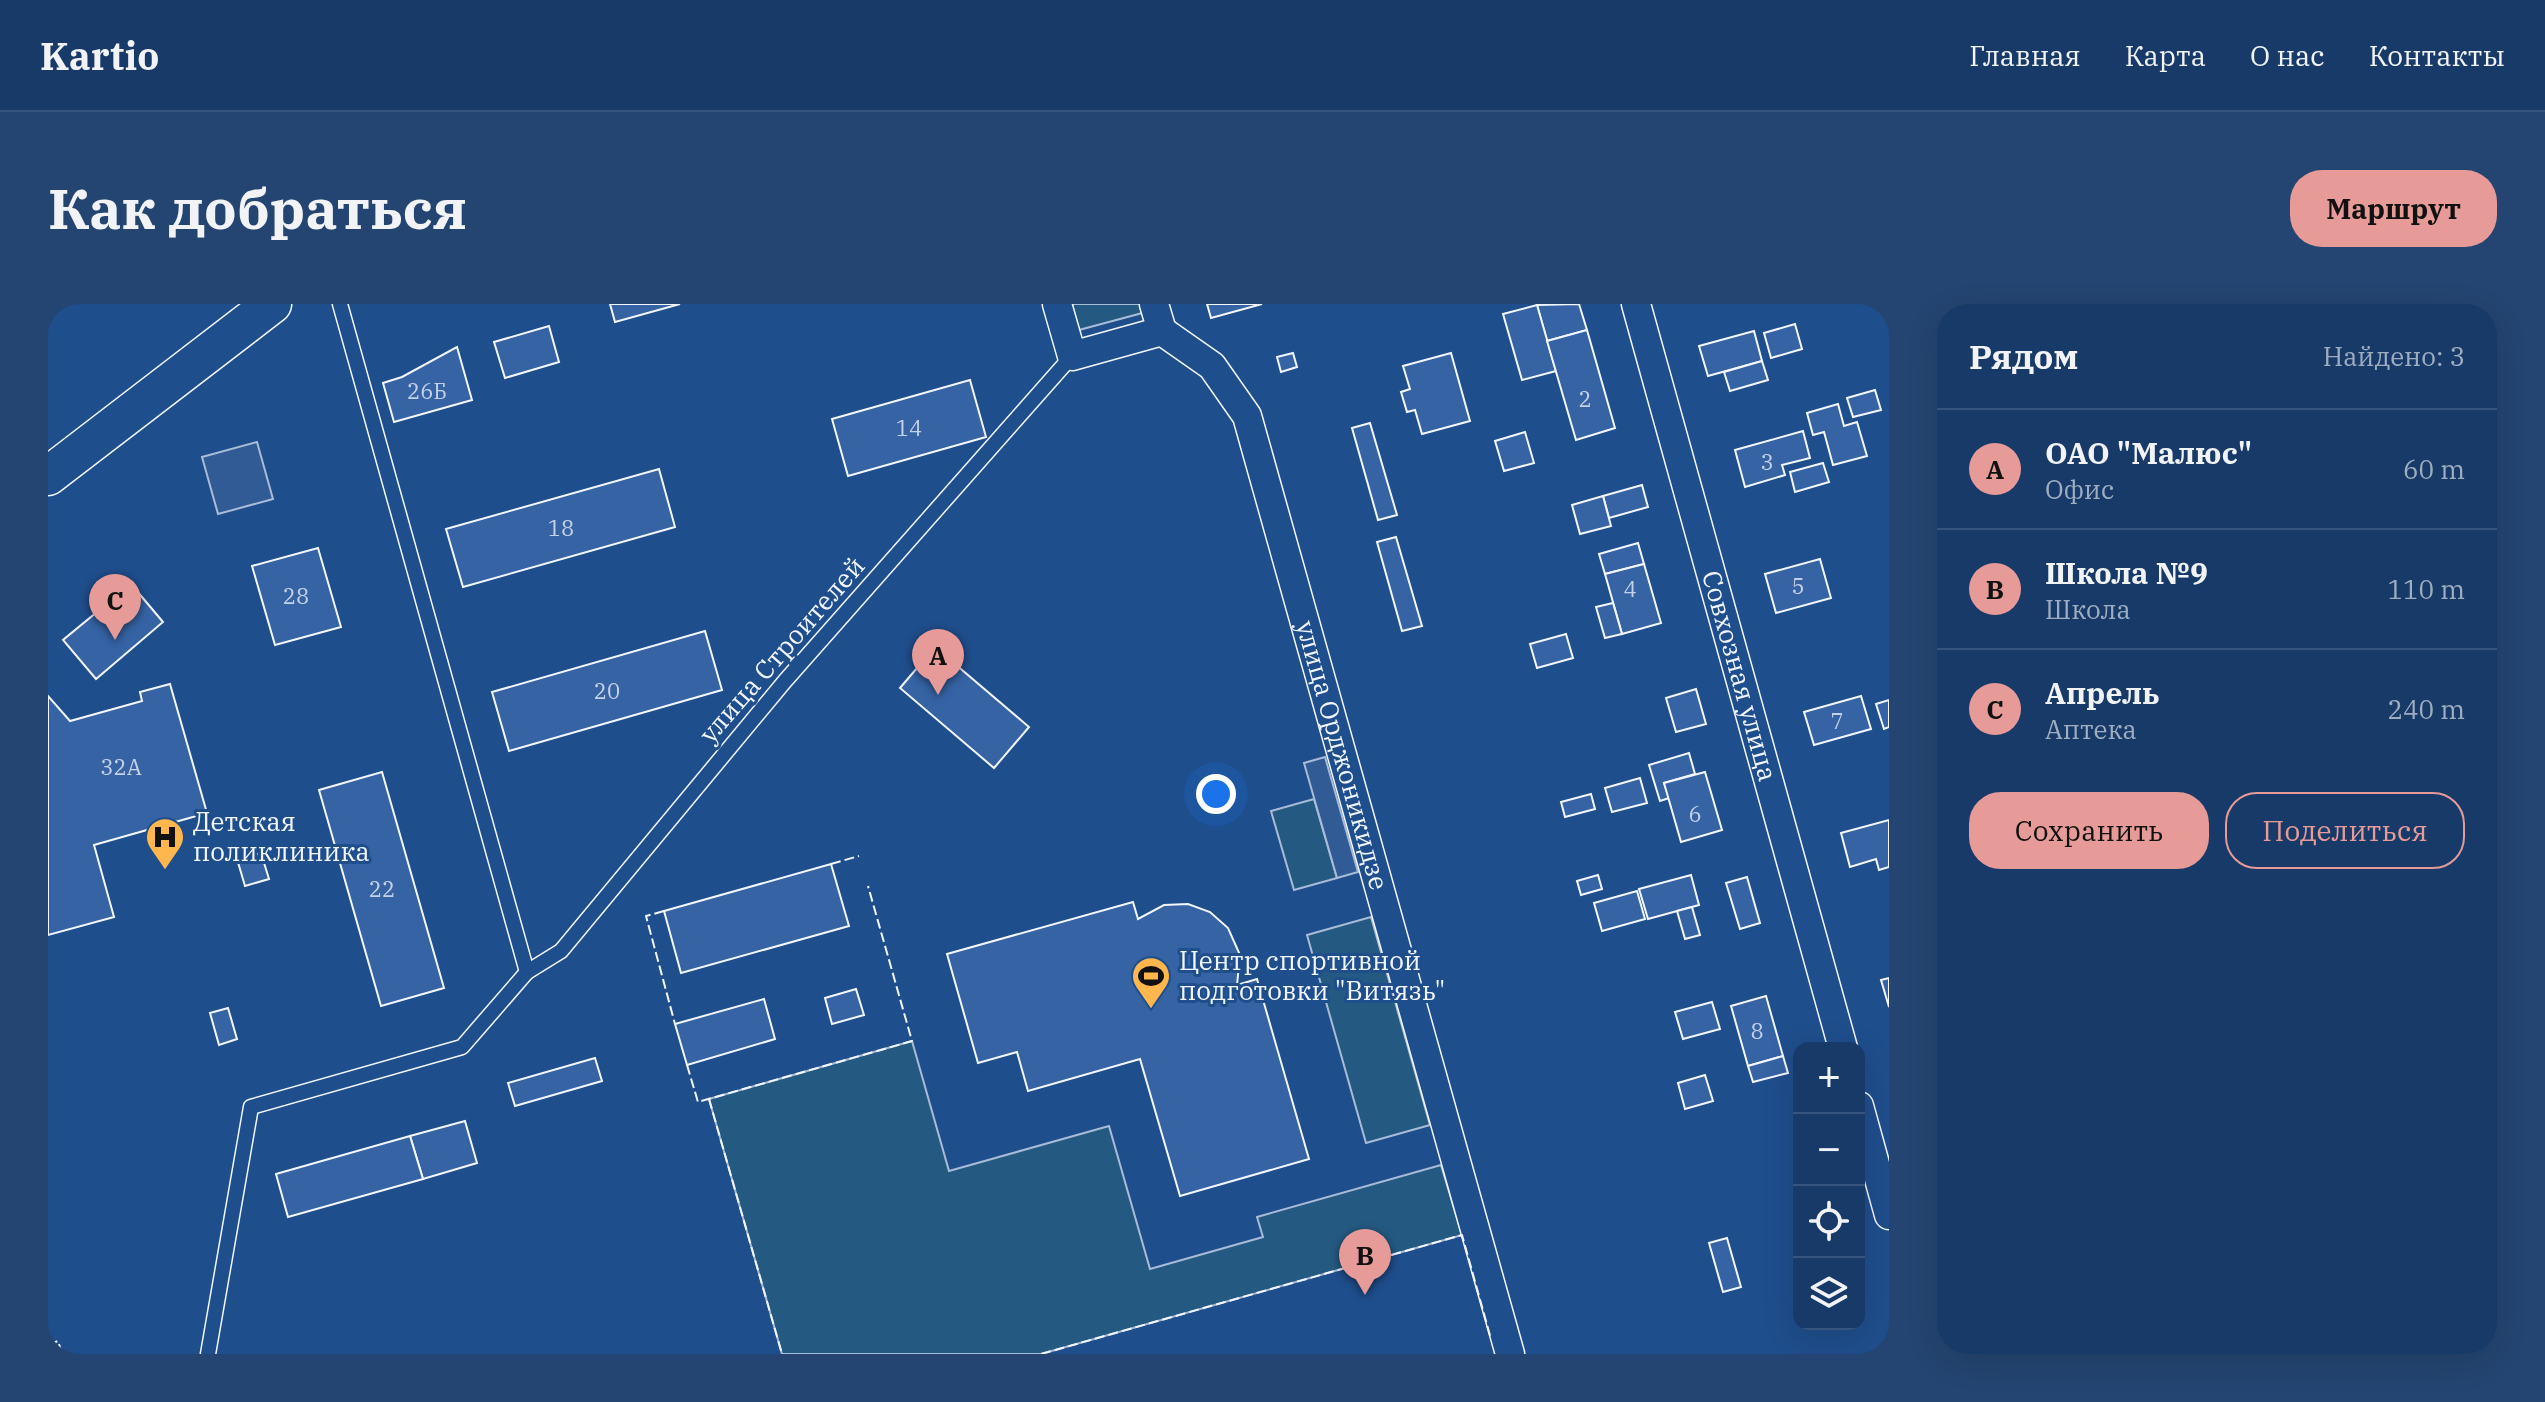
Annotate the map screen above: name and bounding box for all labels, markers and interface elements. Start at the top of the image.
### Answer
text: Kartio [40,31,159,80]
text: Главная [1969,37,2081,74]
text: Карта [2125,37,2206,74]
text: О нас [2250,37,2325,74]
text: Контакты [2369,37,2505,74]
button: Маршрут [2290,170,2497,247]
text: Как добраться [48,172,467,244]
text: Рядом [1969,334,2078,378]
text: Найдено: 3 [2323,339,2465,373]
house number: 26Б [407,376,447,405]
house number: 2 [1578,384,1592,413]
house number: 14 [896,413,922,442]
text: ОАО "Малюс" [2045,433,2252,472]
house number: 3 [1760,447,1774,476]
text: A [1986,452,2004,486]
text: 60 m [2403,452,2465,486]
text: Офис [2045,472,2114,506]
house number: 18 [548,513,574,542]
street label: улица Строителей [691,549,871,749]
text: Школа №9 [2045,553,2208,592]
street label: Совхозная улица [1695,567,1786,785]
house number: 5 [1791,571,1805,600]
text: B [1986,572,2004,606]
text: 110 m [2387,572,2465,606]
pin: C [89,574,141,640]
house number: 4 [1623,574,1637,603]
house number: 28 [283,581,309,610]
text: Школа [2045,592,2131,626]
street label: улица Орджоникидзе [1289,617,1397,894]
pin: A [912,629,964,695]
text: Апрель [2045,673,2159,712]
house number: 20 [594,676,620,705]
text: C [1986,692,2004,726]
text: 240 m [2387,692,2465,726]
house number: 7 [1830,706,1844,735]
text: Аптека [2045,712,2137,746]
house number: 32А [100,752,142,781]
your location [1196,774,1236,814]
button: Сохранить [1969,792,2209,869]
button: Поделиться [2225,792,2465,869]
house number: 6 [1688,799,1702,828]
place label: Детская поликлиника [193,804,370,868]
hospital icon: Детская поликлиника [144,816,186,871]
house number: 22 [369,874,395,903]
place label: Центр спортивной подготовки "Витязь" [1179,943,1445,1007]
sports icon: Центр спортивной подготовки "Витязь" [1130,955,1172,1010]
house number: 8 [1750,1016,1764,1045]
map controls [1793,1042,1865,1330]
button: + [1793,1042,1865,1114]
button: − [1793,1114,1865,1186]
button: locate [1793,1186,1865,1258]
pin: B [1339,1229,1391,1295]
button: layers [1793,1258,1865,1330]

